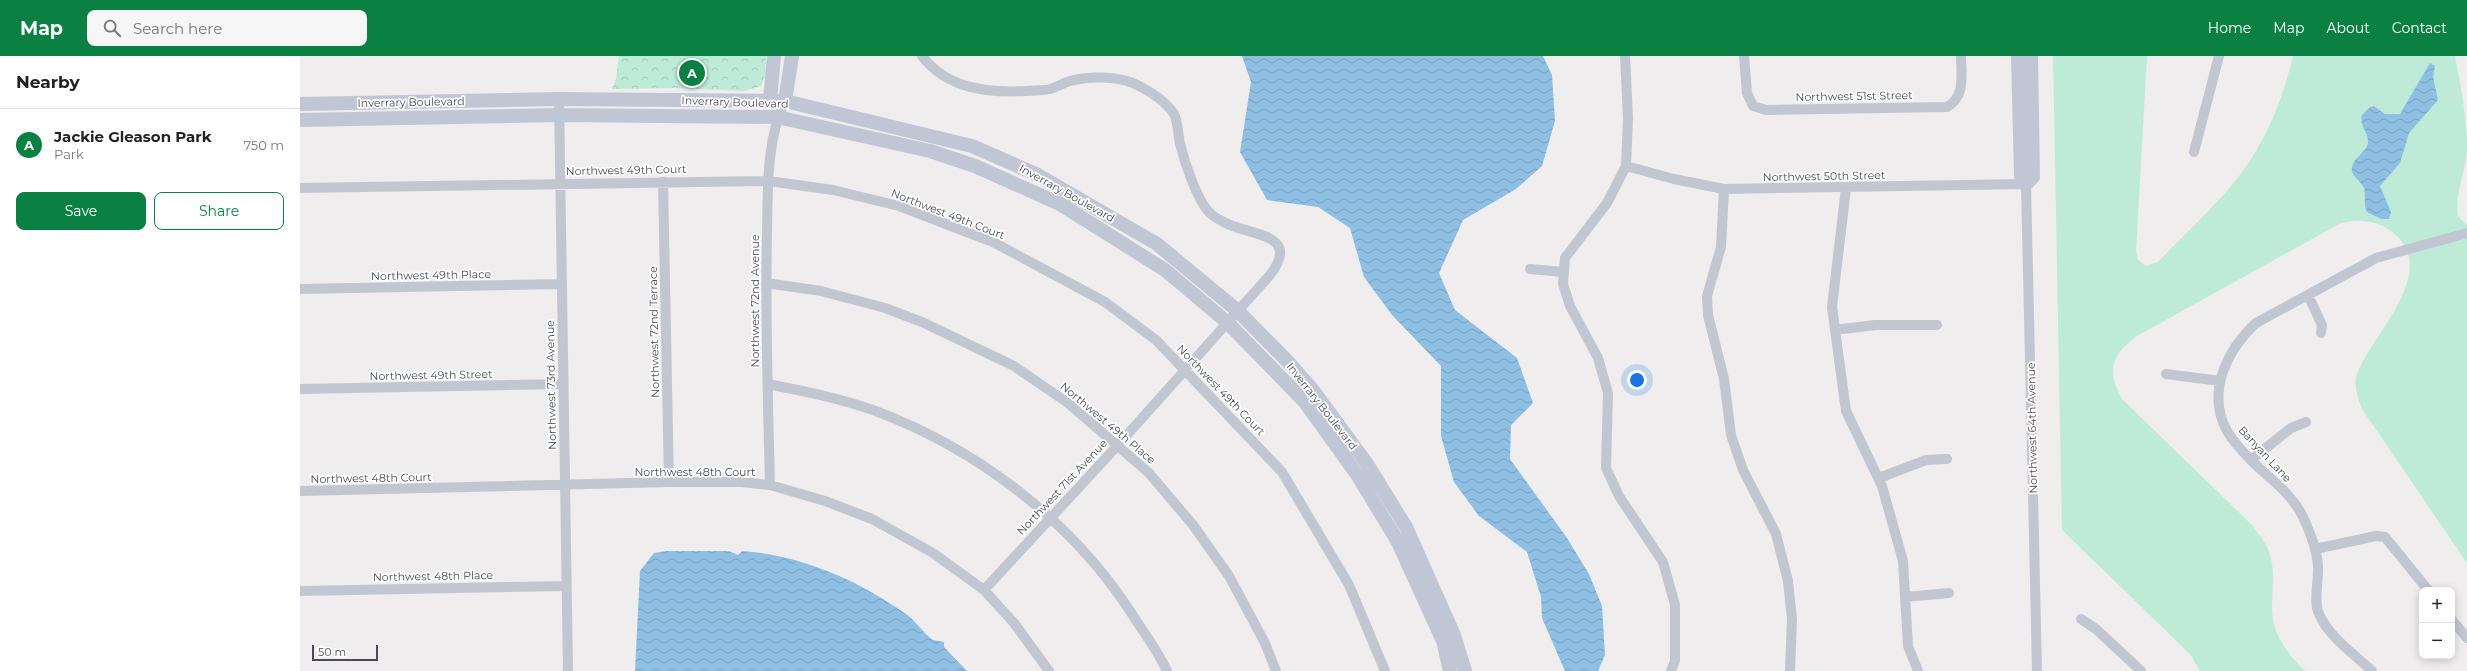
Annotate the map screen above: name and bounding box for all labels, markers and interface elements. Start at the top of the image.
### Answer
search box [87,10,367,46]
text: Map [20,17,63,40]
icon: search [101,17,123,39]
text: Search here [133,19,222,38]
text: Home [2208,19,2251,37]
text: Map [2273,19,2304,37]
text: About [2326,19,2370,37]
text: Contact [2392,19,2447,37]
pin: A [679,58,705,88]
text: Nearby [16,72,80,92]
street label: Northwest 51st Street [1795,88,1913,104]
street label: Inverrary Boulevard [681,93,789,111]
street label: Inverrary Boulevard [357,94,465,110]
text: Jackie Gleason Park [54,127,212,146]
text: A [24,137,34,153]
text: 750 m [243,137,284,153]
text: Park [54,146,84,162]
street label: Inverrary Boulevard [1017,161,1117,225]
street label: Northwest 49th Court [566,162,687,178]
street label: Northwest 50th Street [1763,168,1886,184]
street label: Northwest 49th Court [889,186,1007,242]
button: Save [16,192,146,230]
button: Share [154,192,284,230]
street label: Northwest 72nd Avenue [748,234,762,368]
street label: Northwest 72nd Terrace [646,266,662,398]
street label: Northwest 49th Place [371,267,491,283]
street label: Northwest 73rd Avenue [543,320,559,450]
street label: Northwest 49th Court [1174,342,1268,439]
street label: Inverrary Boulevard [1284,359,1360,453]
street label: Northwest 64th Avenue [2024,362,2040,494]
street label: Northwest 49th Street [369,367,493,383]
your location [1627,370,1647,390]
street label: Northwest 49th Place [1058,379,1159,467]
street label: Banyan Lane [2235,423,2295,485]
street label: Northwest 71st Avenue [1014,436,1110,538]
street label: Northwest 48th Court [634,465,756,479]
street label: Northwest 48th Court [310,470,432,486]
street label: Northwest 48th Place [373,568,494,584]
map controls [2419,587,2455,659]
button: + [2419,587,2455,623]
button: − [2419,623,2455,659]
scale bar [312,643,378,662]
text: 50 m [318,645,346,659]

